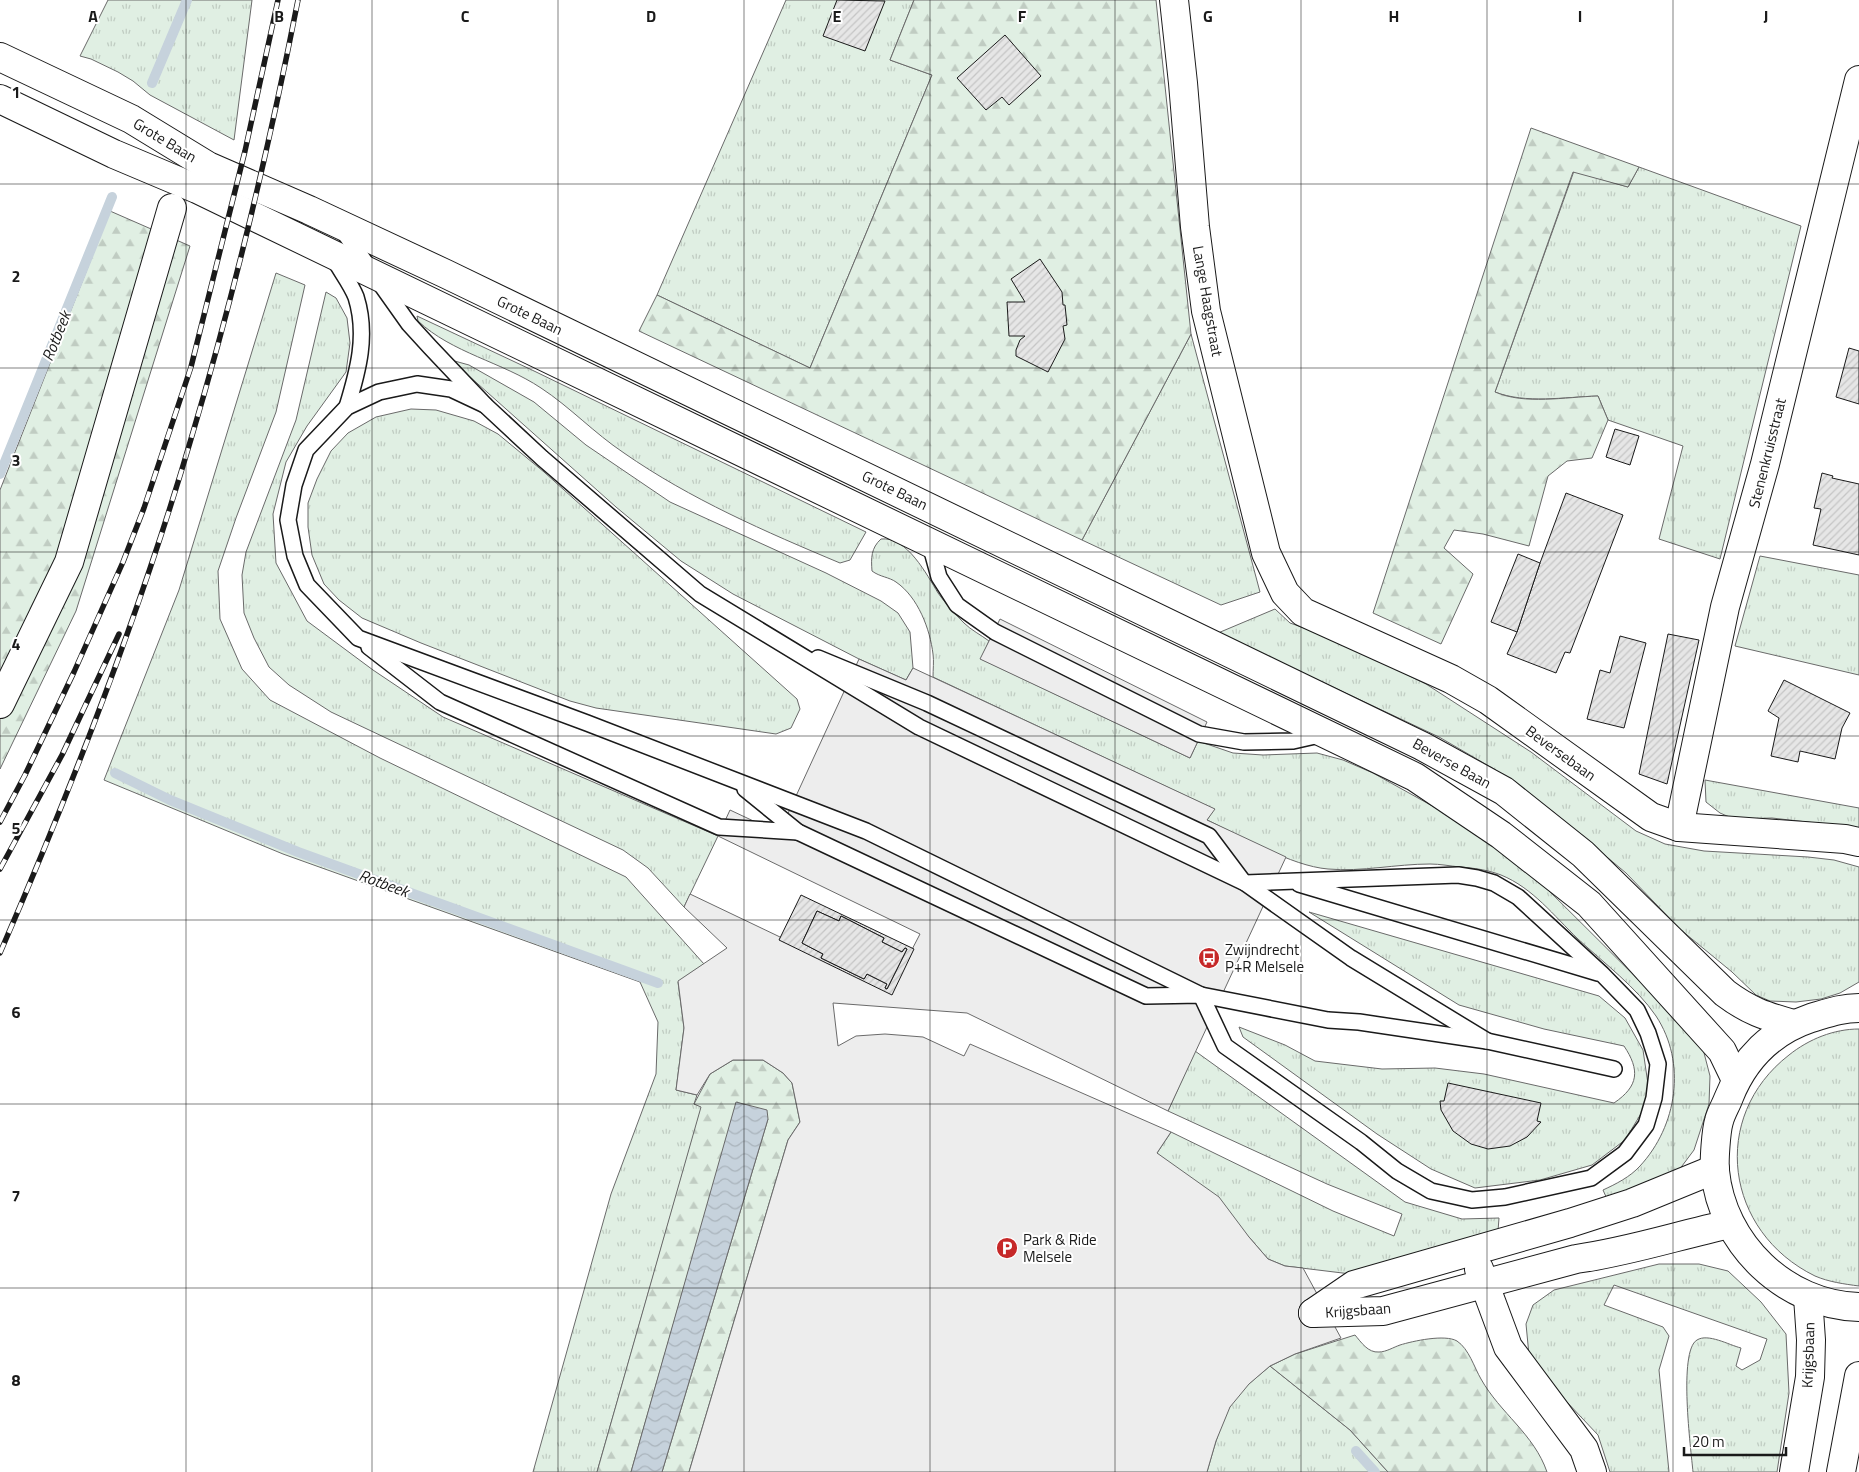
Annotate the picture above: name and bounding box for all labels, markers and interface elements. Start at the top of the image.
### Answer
text: A [88,4,98,28]
text: B [274,4,284,28]
text: C [461,4,470,28]
text: D [646,4,656,28]
text: E [833,4,842,28]
text: F [1018,4,1027,28]
text: G [1203,4,1213,28]
text: H [1389,4,1399,28]
text: I [1578,4,1582,28]
text: J [1764,4,1768,28]
text: 1 [12,80,20,104]
street label: Grote Baan [129,112,201,168]
street label: Lange Haagstraat [1187,244,1229,359]
text: 2 [12,264,20,288]
street label: Grote Baan [493,289,567,341]
water label: Rotbeek [35,306,78,364]
street label: Stenenkruisstraat [1742,395,1792,511]
text: 3 [12,448,20,472]
street label: Grote Baan [858,464,932,516]
text: 4 [12,632,21,656]
street label: Beversebaan [1521,720,1601,786]
street label: Beverse Baan [1409,732,1495,794]
text: 5 [12,816,21,840]
water label: Rotbeek [356,863,414,904]
place label: Zwijndrecht P+R Melsele [1225,938,1304,978]
bus stop icon: Zwijndrecht P+R Melsele [1197,946,1221,970]
text: 6 [12,1000,21,1024]
text: 7 [12,1184,20,1208]
place label: Park & Ride Melsele [1023,1228,1097,1268]
parking icon: Park & Ride Melsele [995,1236,1019,1260]
street label: Krijgsbaan [1324,1296,1392,1324]
street label: Krijgsbaan [1795,1322,1821,1388]
text: 8 [12,1368,21,1392]
scale bar [1684,1424,1786,1456]
text: 20 m [1692,1430,1725,1453]

